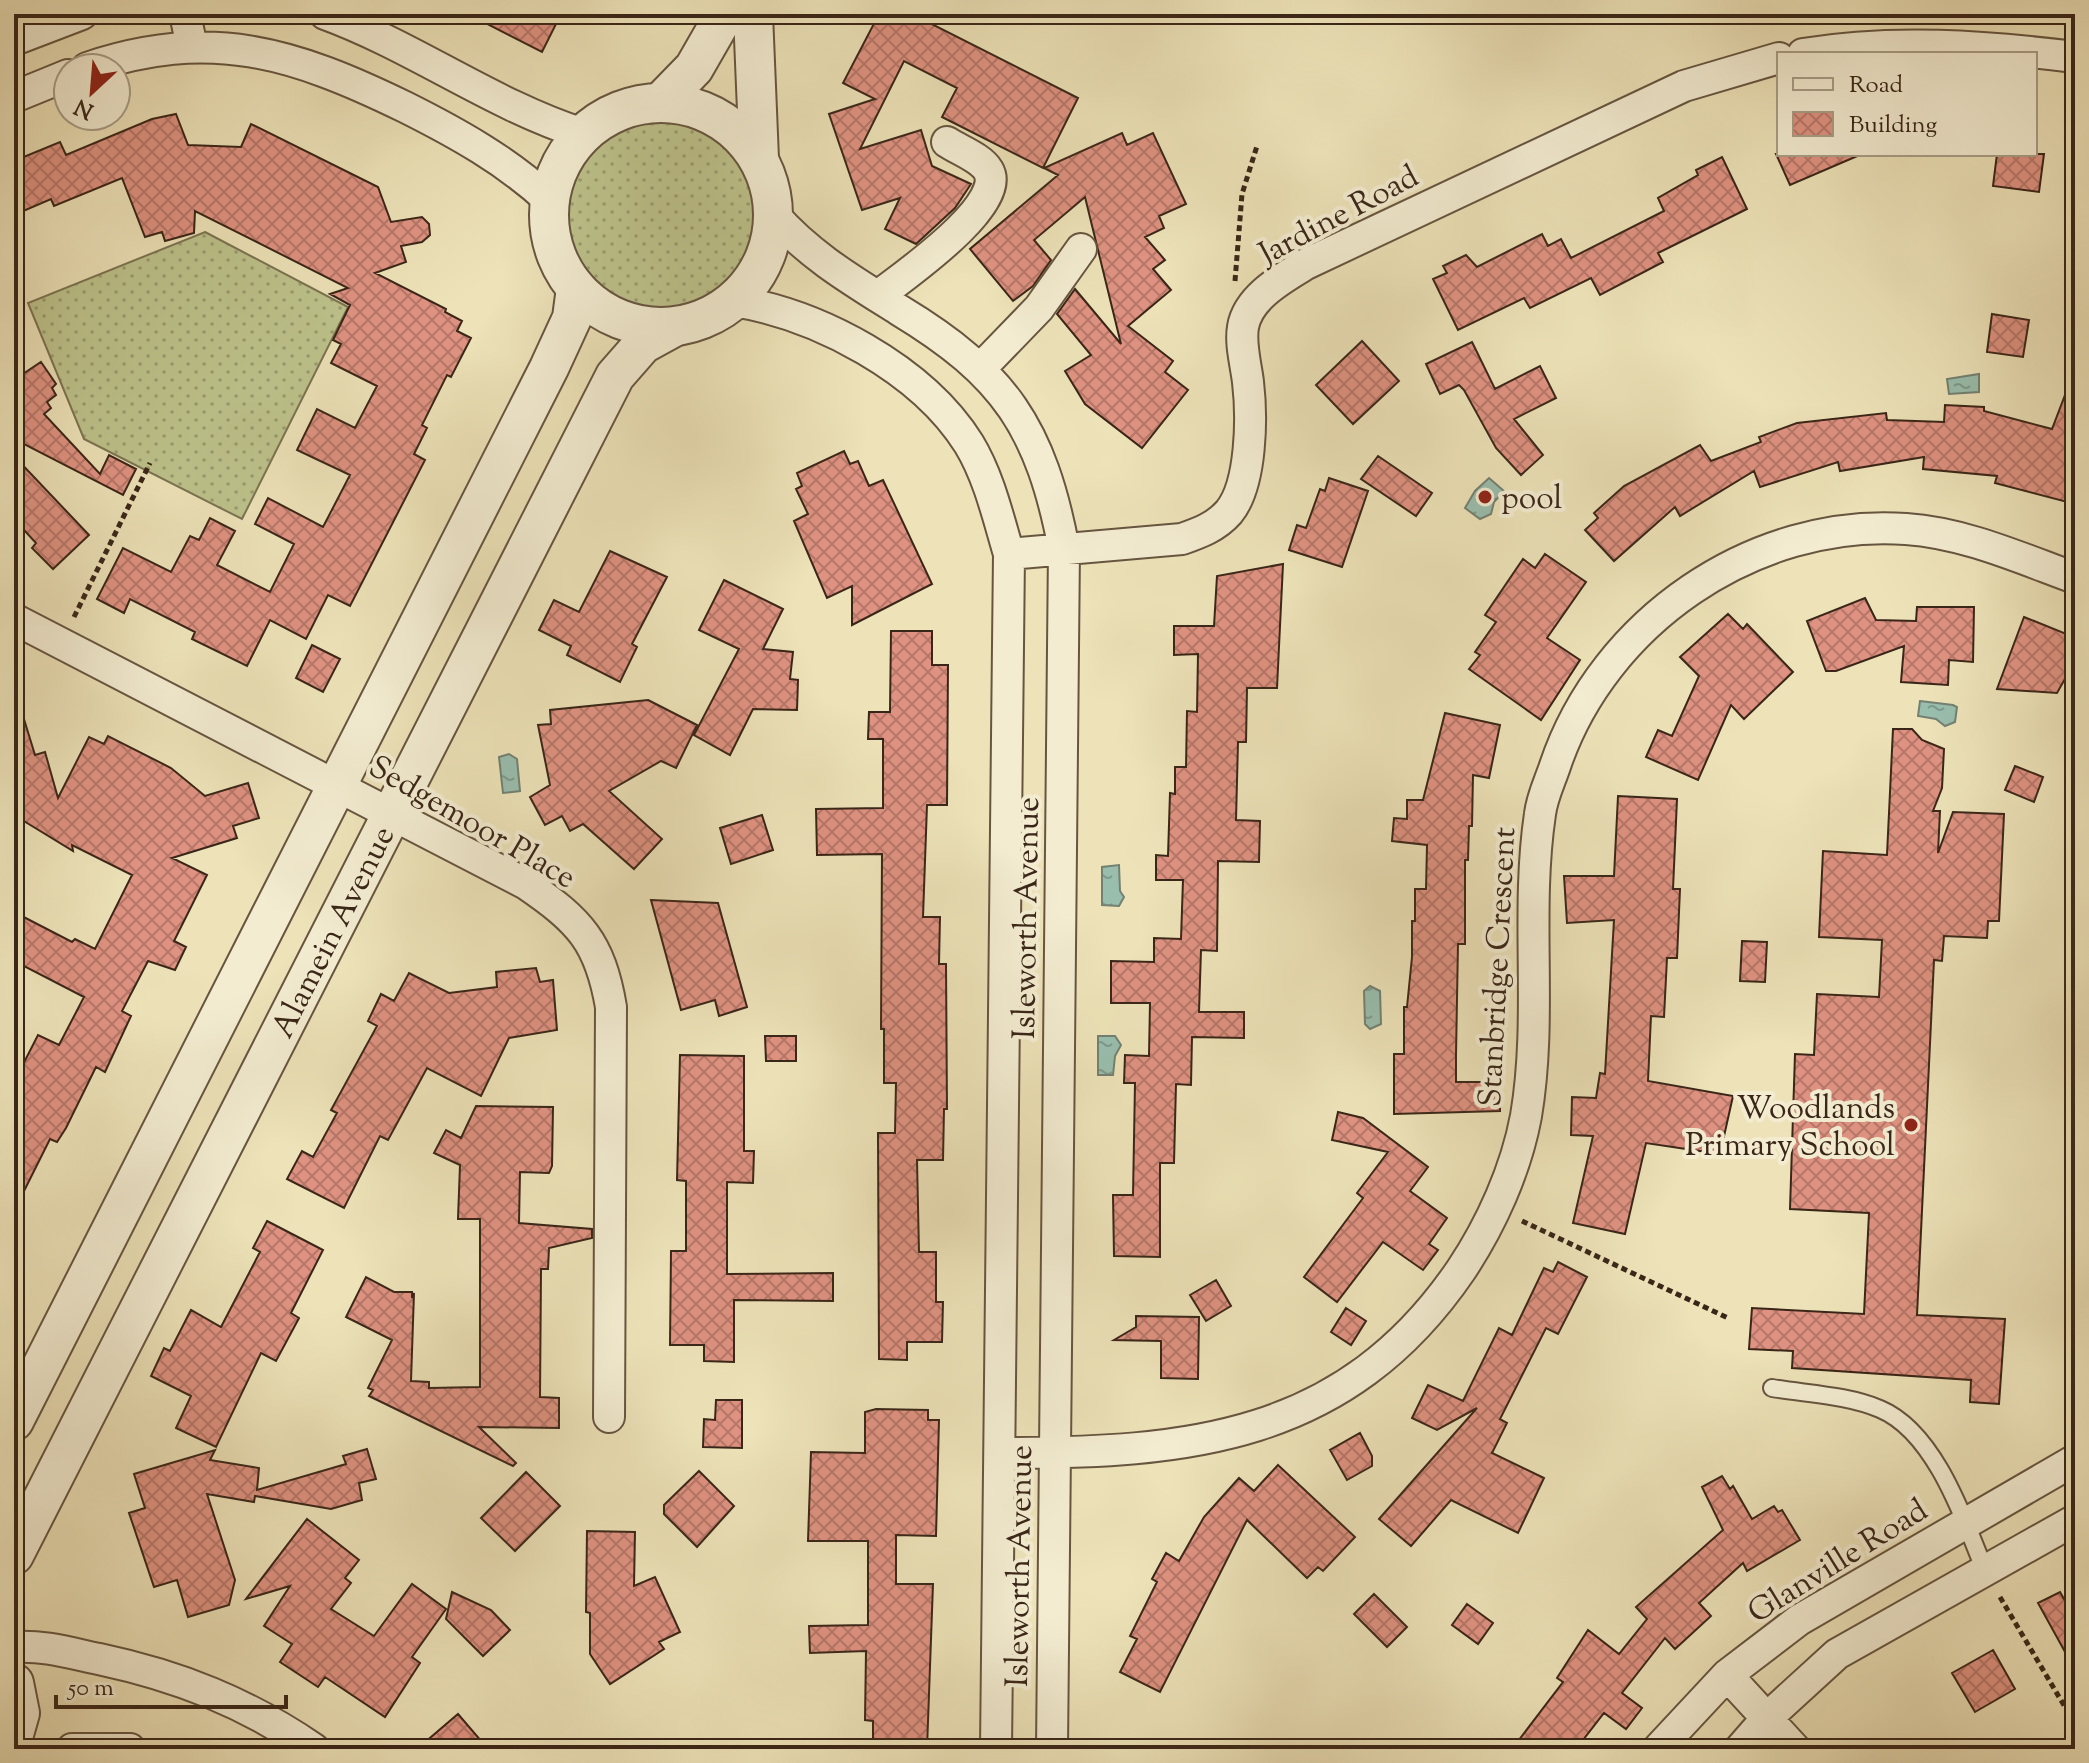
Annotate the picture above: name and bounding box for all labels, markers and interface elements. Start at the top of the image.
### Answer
north arrow [52,52,132,132]
legend [1777,52,2037,156]
text: Road [1849,69,1903,103]
text: N [69,89,99,126]
text: Building [1849,109,1938,143]
street label: Jardine Road [1250,155,1427,279]
place label: pool [1501,477,1563,523]
marker: pool [1476,488,1494,506]
street label: Sedgemoor Place [359,745,584,902]
street label: Isleworth Avenue [1003,797,1053,1039]
street label: Alamein Avenue [261,819,408,1047]
street label: Stanbridge Crescent [1469,826,1529,1108]
place label: Woodlands Primary School [1685,1087,1895,1170]
marker: Woodlands Primary School [1902,1116,1920,1134]
street label: Isleworth Avenue [996,1445,1046,1687]
street label: Glanville Road [1740,1489,1938,1636]
scale bar [56,1659,286,1709]
text: 50 m [66,1672,114,1706]

